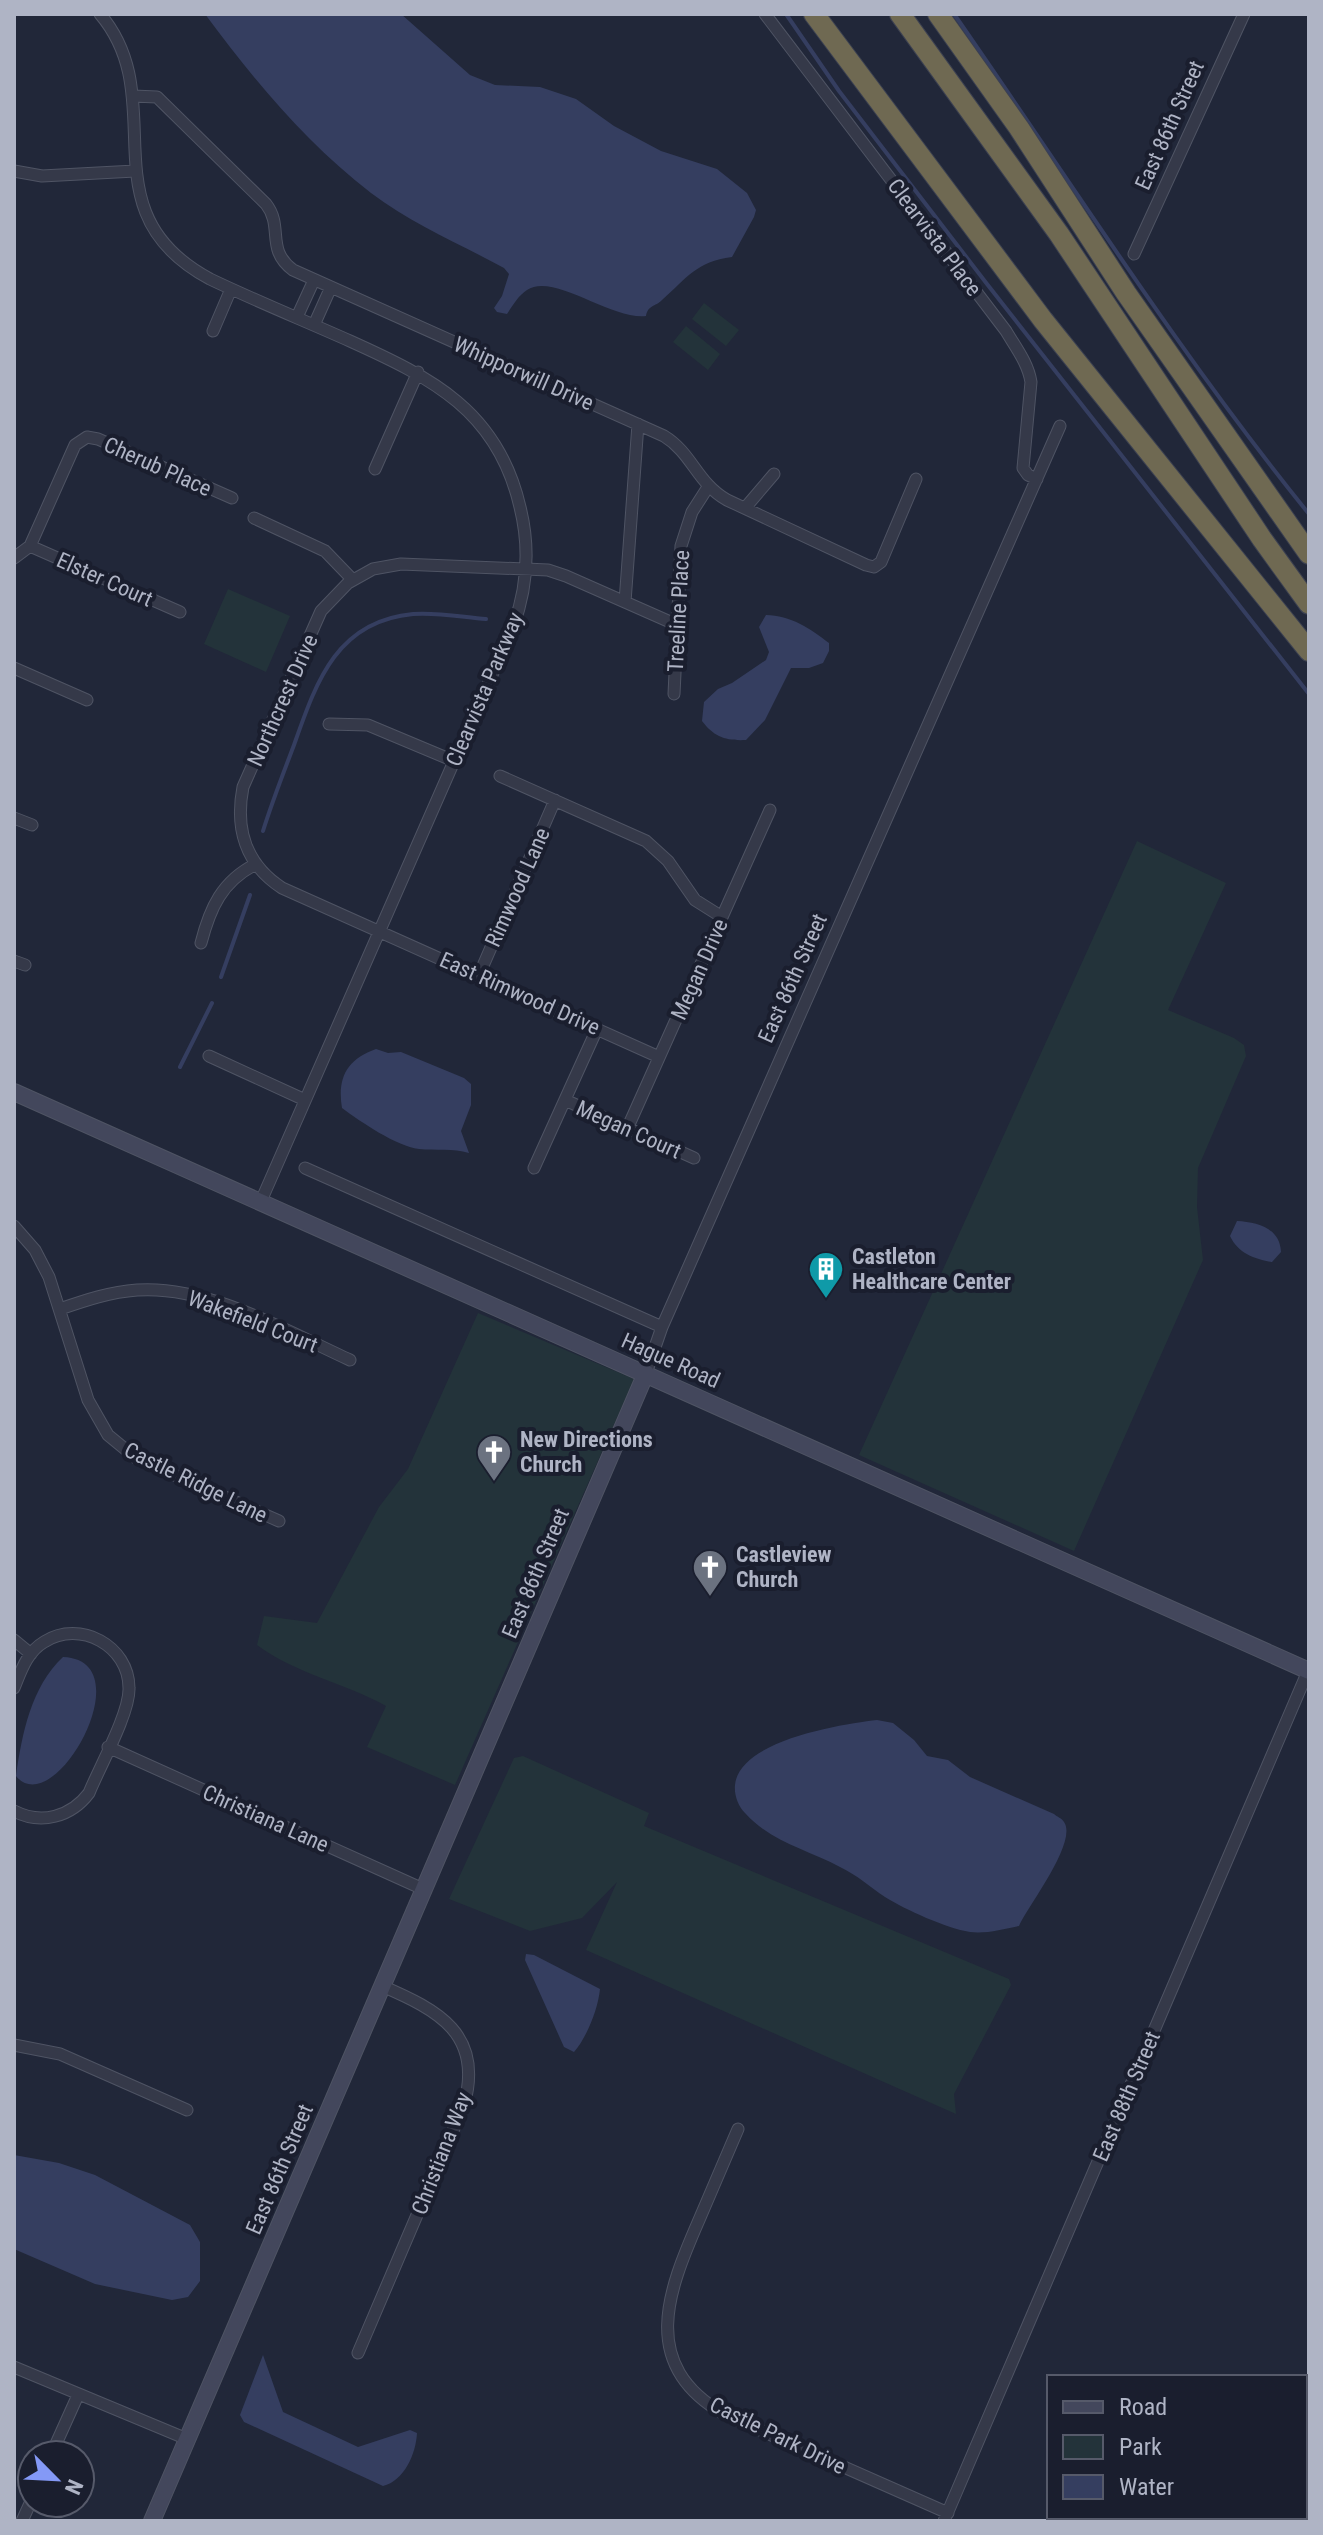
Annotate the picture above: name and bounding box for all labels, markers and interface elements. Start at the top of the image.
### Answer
street label: East 86th Street [1130,57,1209,194]
street label: Clearvista Place [882,174,987,301]
street label: Whipporwill Drive [450,331,598,415]
street label: Cherub Place [100,432,215,501]
street label: Elster Court [53,547,157,612]
street label: Treeline Place [663,549,694,673]
street label: Clearvista Parkway [441,608,528,770]
street label: Northcrest Drive [242,630,323,770]
street label: Rimwood Lane [480,824,555,951]
street label: East 86th Street [753,910,832,1047]
street label: Megan Drive [666,915,733,1024]
street label: East Rimwood Drive [436,947,604,1040]
street label: Megan Court [573,1095,685,1164]
place label: Castleton Healthcare Center [852,1244,1011,1294]
building icon: Castleton Healthcare Center [807,1250,845,1300]
street label: Wakefield Court [184,1285,321,1358]
street label: Hague Road [618,1328,724,1393]
place label: New Directions Church [520,1427,653,1477]
church icon: New Directions Church [475,1433,513,1483]
street label: Castle Ridge Lane [120,1437,271,1528]
street label: East 86th Street [497,1505,574,1642]
place label: Castleview Church [736,1542,832,1592]
church icon: Castleview Church [691,1548,729,1598]
street label: Christiana Lane [199,1780,333,1857]
street label: East 88th Street [1088,2028,1165,2165]
street label: Christiana Way [407,2088,476,2218]
street label: East 86th Street [241,2101,318,2238]
legend [1047,2375,1307,2519]
street label: Castle Park Drive [706,2392,850,2479]
text: Road [1119,2393,1167,2421]
text: Park [1119,2433,1162,2461]
north arrow [16,2439,96,2519]
text: Water [1119,2473,1174,2501]
text: N [60,2476,88,2498]

